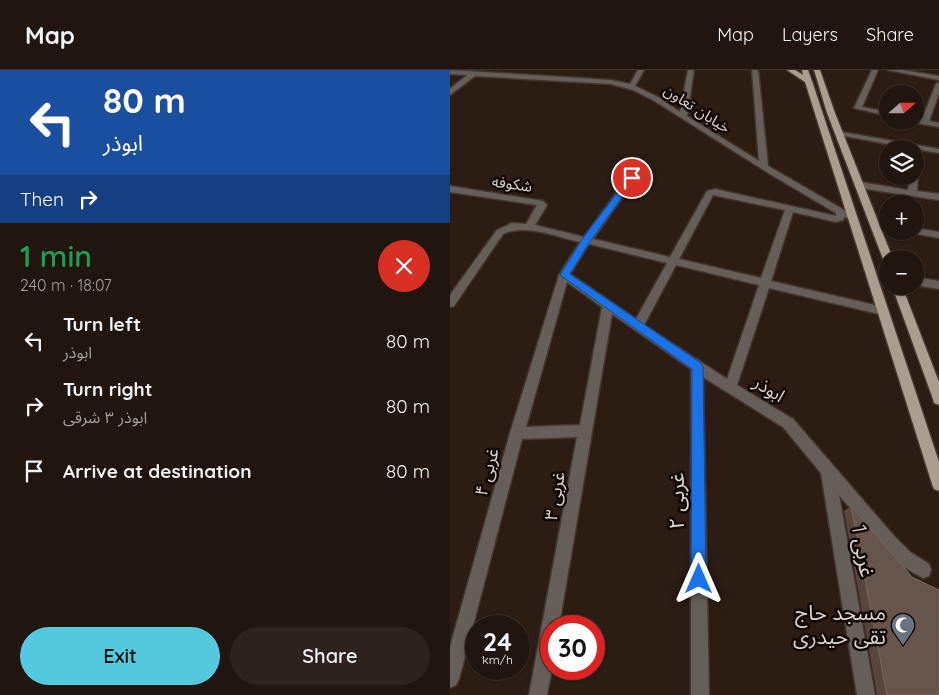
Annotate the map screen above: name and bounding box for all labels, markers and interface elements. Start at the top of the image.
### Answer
text: Map [25,20,75,50]
text: Map [717,23,754,46]
text: Layers [782,23,838,46]
text: Share [866,23,914,46]
text: 80 m [103,78,186,122]
street label: خیابان تعاون [661,80,734,137]
north arrow [879,85,924,130]
map controls [879,85,924,295]
icon: left [20,90,85,155]
text: ابوذر [103,129,143,157]
button: layers [879,140,924,185]
pin [611,157,653,199]
icon: arrive [618,164,646,192]
street label: شکوفه [491,171,534,196]
icon: right [74,185,102,213]
text: Then [20,187,64,211]
button: + [879,195,924,240]
text: 1 min [20,237,92,275]
button: close [378,240,430,292]
button: − [879,250,924,295]
text: 240 m · 18:07 [20,275,112,295]
text: Turn left [63,312,141,336]
icon: left [20,327,48,355]
text: 80 m [386,329,430,353]
text: ابوذر [63,342,92,362]
street label: ابوذر [748,370,789,407]
text: Turn right [63,377,152,401]
icon: right [20,392,48,420]
text: 80 m [386,394,430,418]
text: ابوذر ۳ شرقی [63,407,147,427]
street label: غربی ۴ [469,445,504,498]
icon: arrive [20,457,48,485]
text: Arrive at destination [63,459,252,483]
text: 80 m [386,459,430,483]
street label: غربی ۳ [539,470,570,522]
street label: غربی ۲ [663,472,689,530]
street label: غربی 1 [847,523,881,579]
position arrow [672,552,724,604]
place label: مسجد حاج تقی حیدری [793,599,886,649]
mosque icon: مسجد حاج تقی حیدری [890,612,916,646]
speed limit sign: 30 [540,615,605,680]
text: 24 [483,626,512,657]
button: Exit [20,627,220,685]
button: Share [230,627,430,685]
text: km/h [482,652,513,667]

